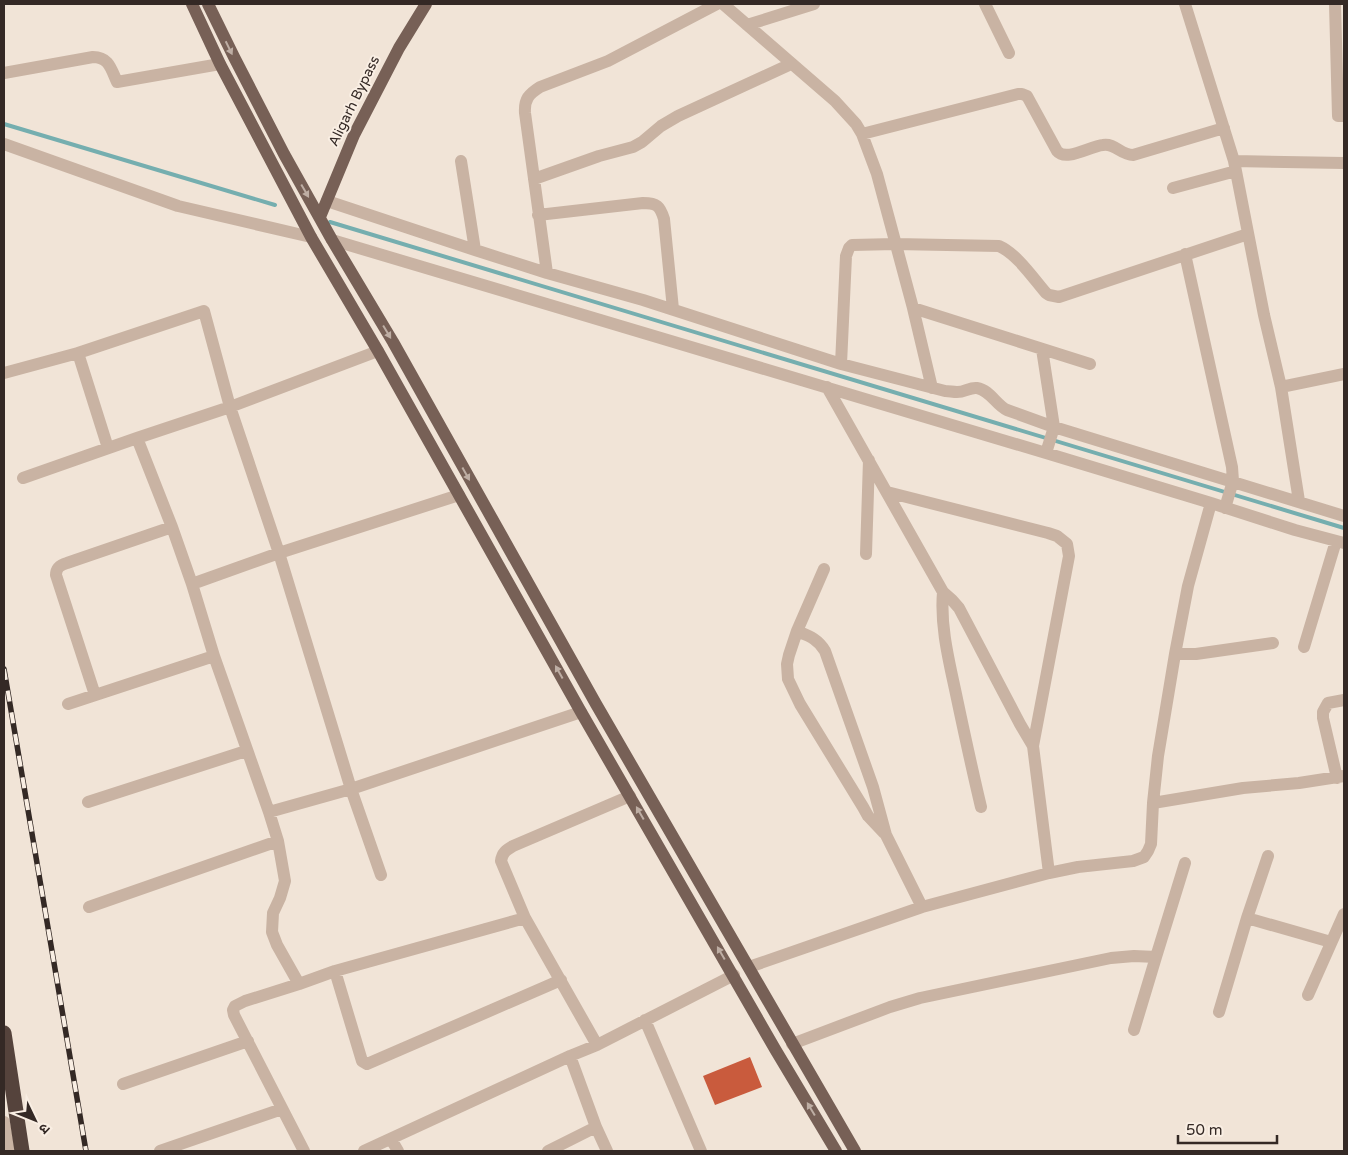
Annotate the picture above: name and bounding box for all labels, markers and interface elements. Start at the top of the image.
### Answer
one-way arrow [225,40,233,55]
street label: Aligarh Bypass [325,53,383,149]
one-way arrow [301,184,309,199]
one-way arrow [382,325,391,338]
one-way arrow [462,466,470,481]
one-way arrow [554,665,563,678]
one-way arrow [635,806,644,819]
one-way arrow [717,947,726,960]
north arrow [10,1095,60,1145]
one-way arrow [807,1103,816,1116]
scale bar [1178,1112,1277,1144]
text: उ [35,1120,53,1138]
text: 50 m [1186,1121,1223,1139]

